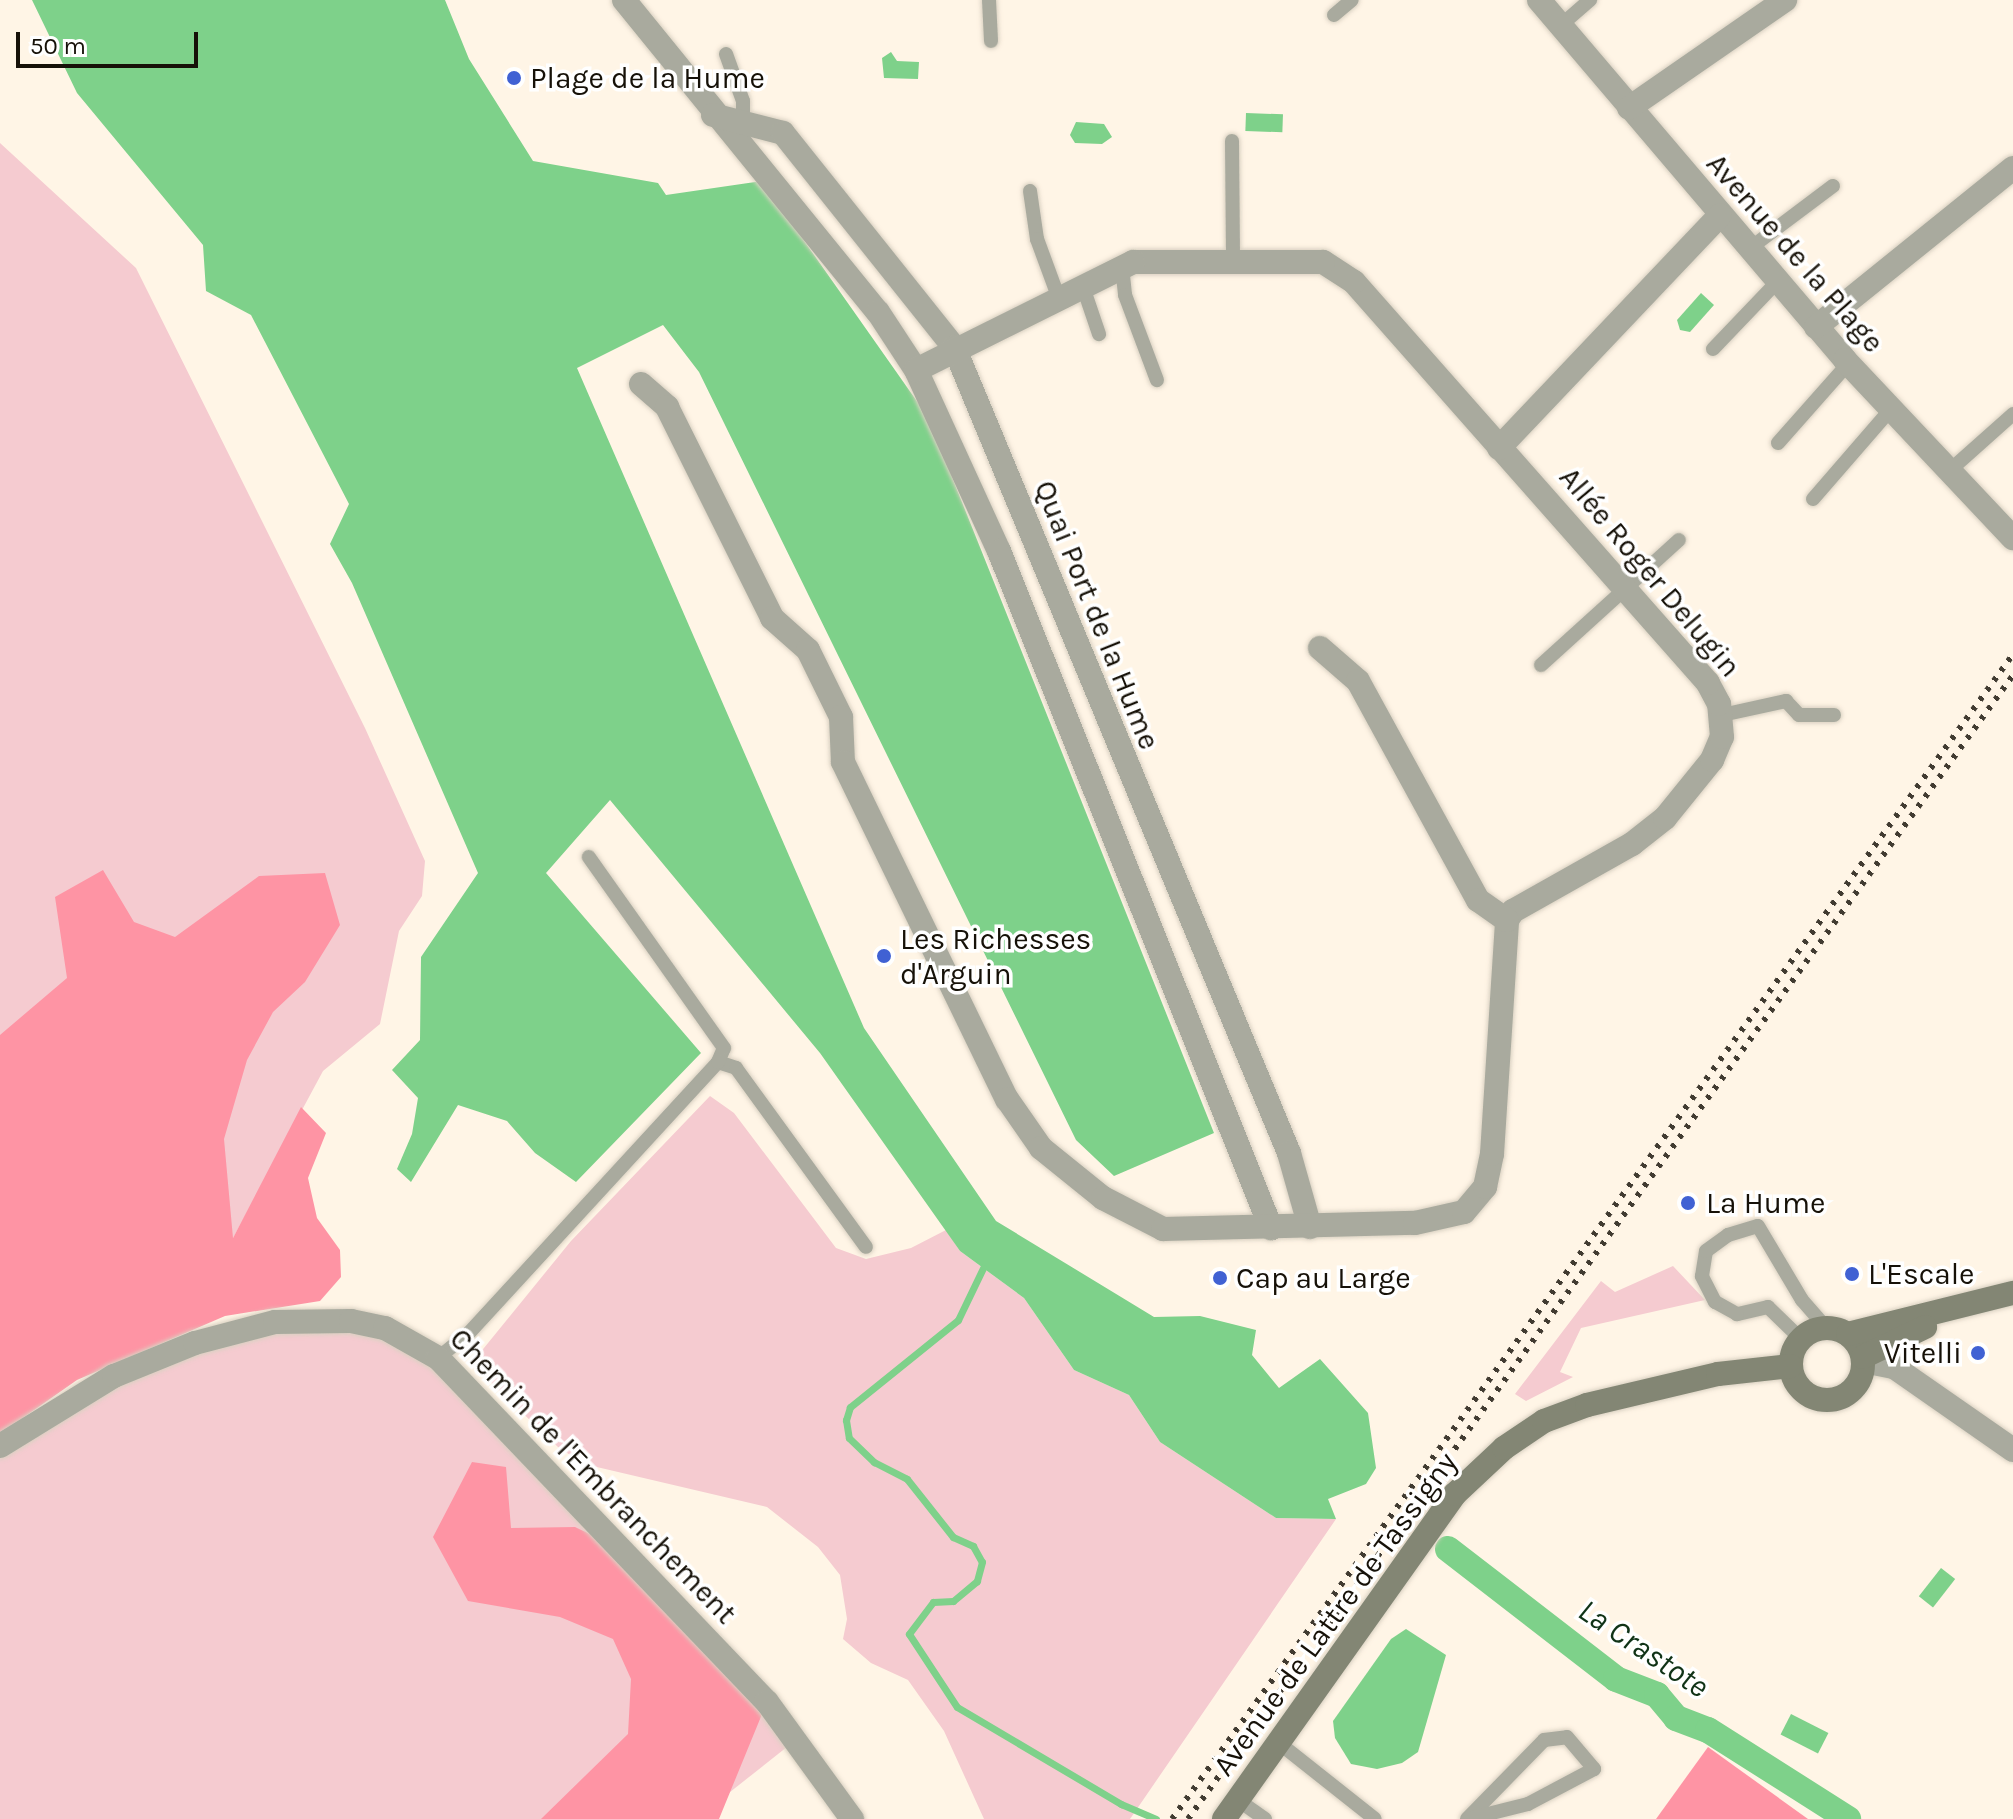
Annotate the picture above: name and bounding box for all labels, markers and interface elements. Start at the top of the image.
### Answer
scale bar [20,16,202,66]
text: 50 m [30,32,86,60]
place label: Plage de la Hume [530,60,765,96]
marker: Plage de la Hume [505,69,523,87]
street label: Avenue de la Plage [1699,146,1891,360]
street label: Allée Roger Delugin [1552,460,1748,684]
street label: Quai Port de la Hume [1027,475,1167,755]
place label: Les Richesses d'Arguin [900,921,1091,992]
marker: Les Richesses d'Arguin [875,947,893,965]
place label: La Hume [1706,1185,1825,1221]
marker: La Hume [1677,1192,1699,1214]
place label: L'Escale [1868,1256,1975,1292]
place label: Cap au Large [1236,1260,1411,1296]
marker: L'Escale [1843,1265,1861,1283]
marker: Cap au Large [1211,1269,1229,1287]
street label: Chemin de l'Embranchement [442,1321,744,1631]
place label: Vitelli [1884,1335,1962,1371]
marker: Vitelli [1969,1344,1987,1362]
street label: Avenue de Lattre de Tassigny [1205,1445,1465,1783]
water label: La Crastote [1571,1592,1715,1706]

